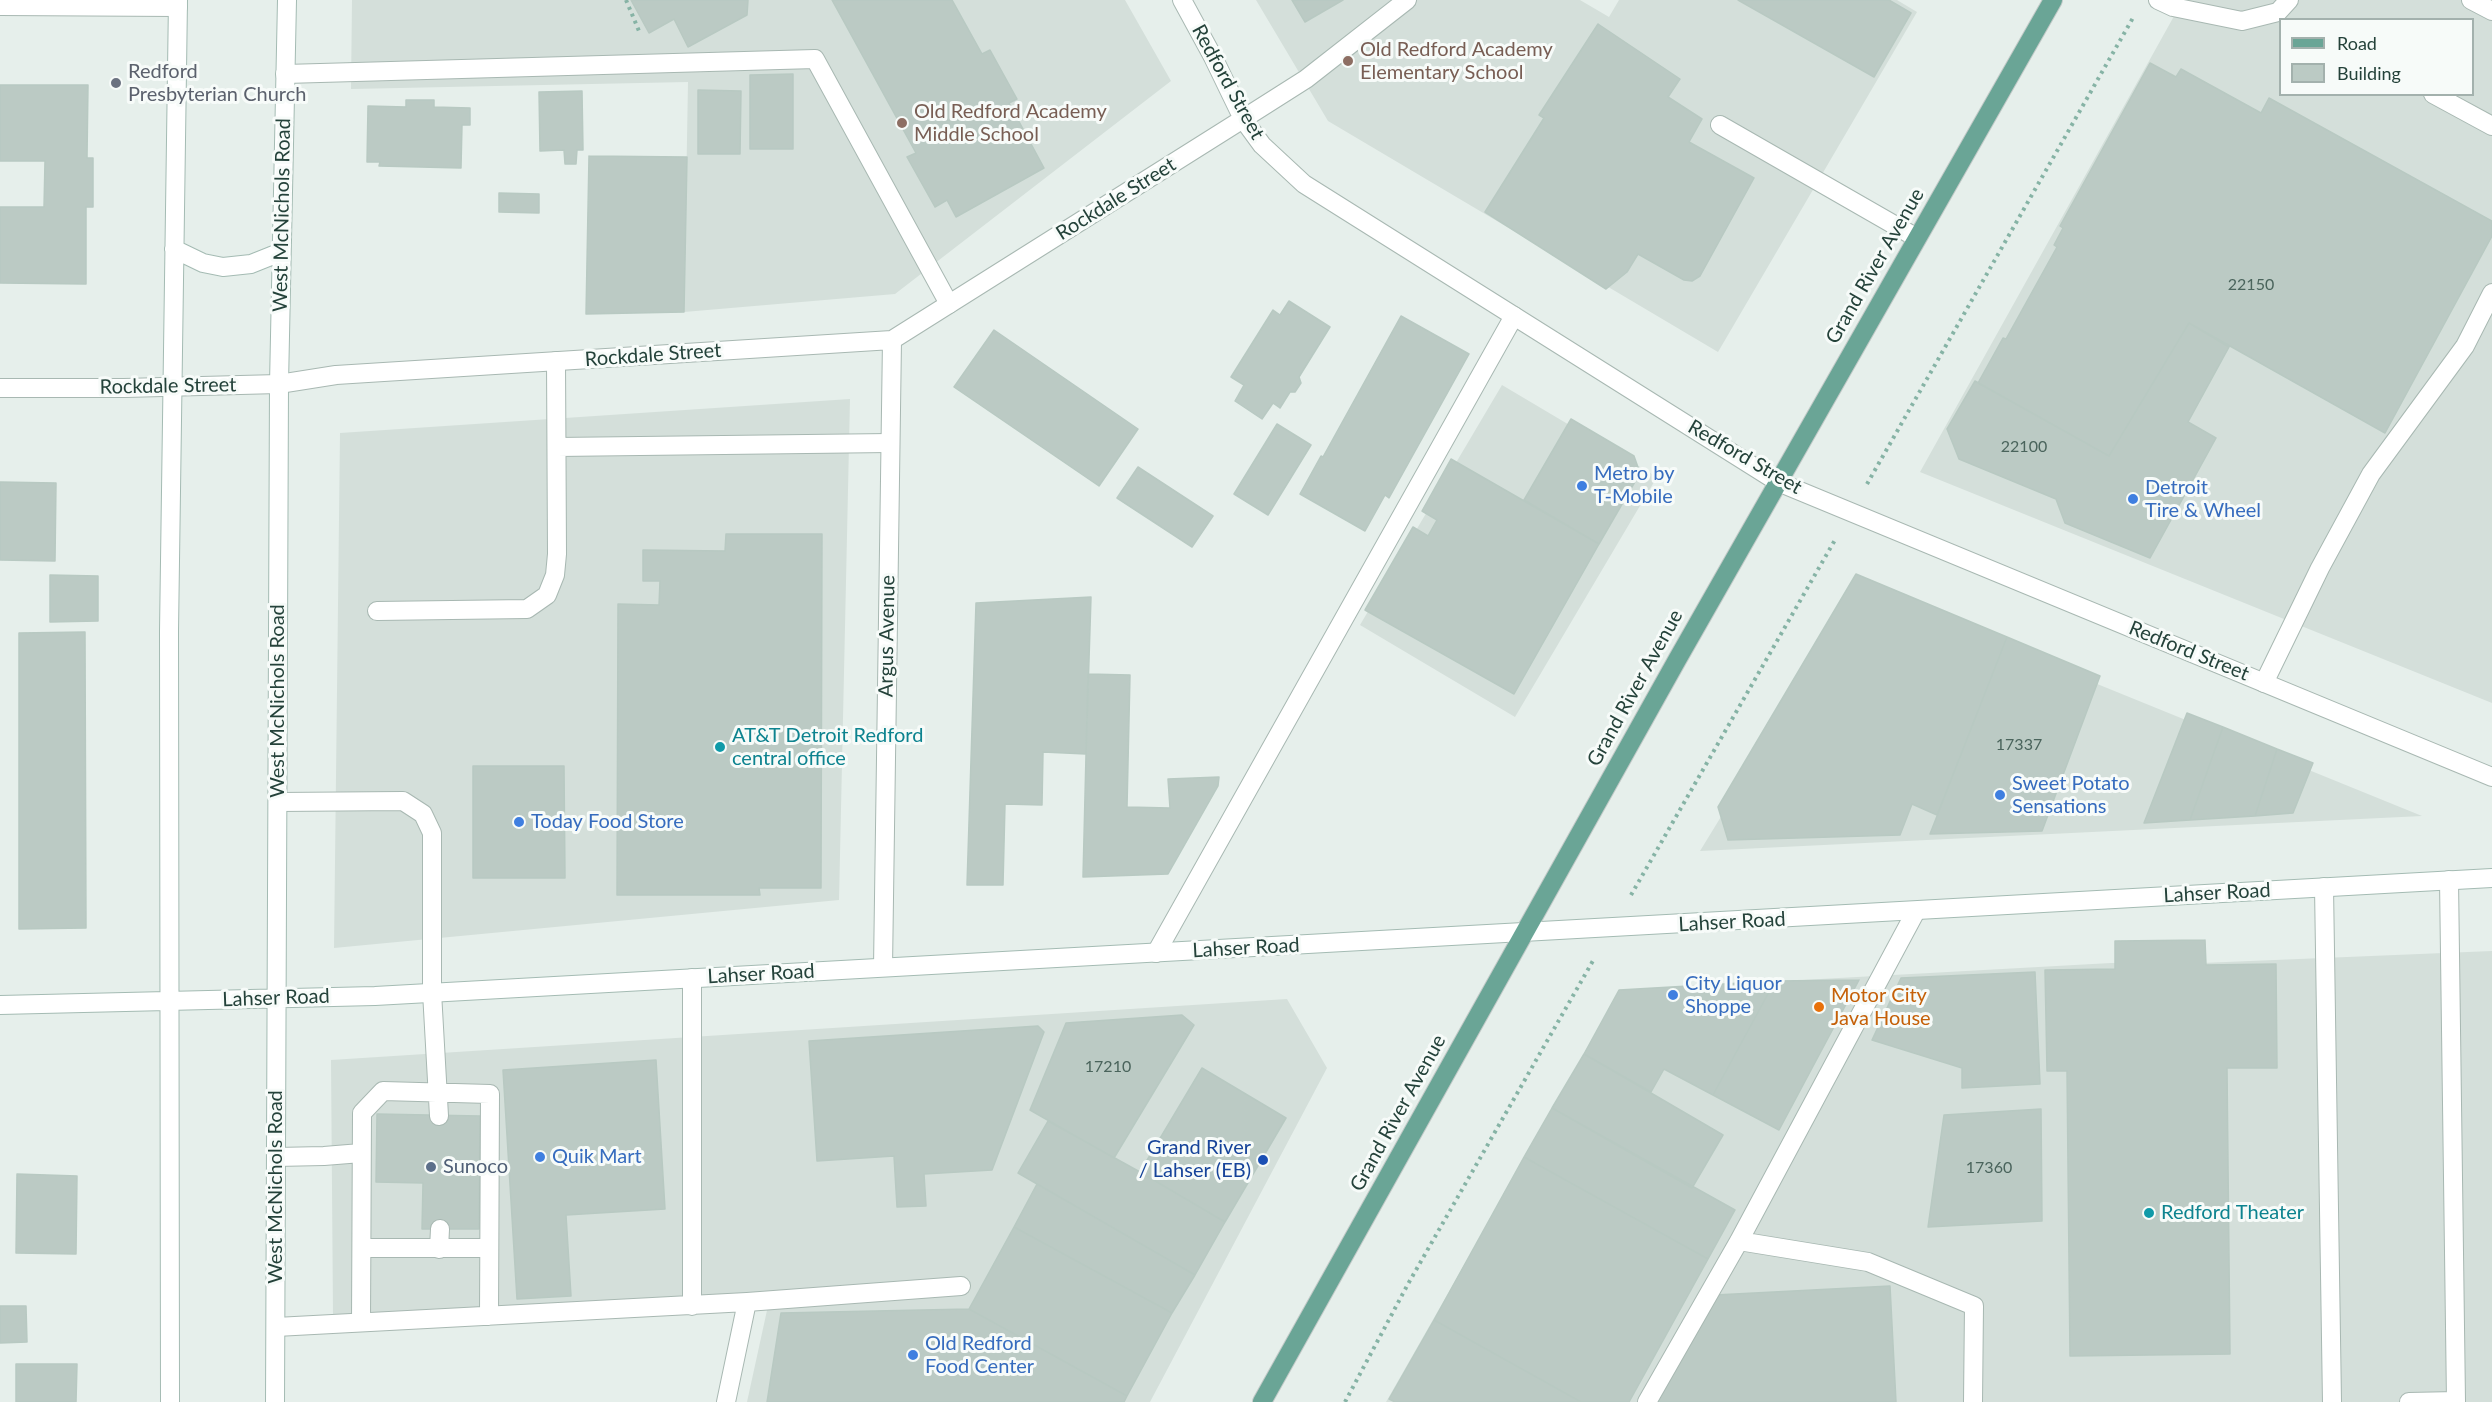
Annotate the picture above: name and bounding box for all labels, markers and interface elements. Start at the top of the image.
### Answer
legend [2279,18,2474,96]
street label: Redford Street [1187,20,1269,144]
text: Road [2337,32,2377,54]
place label: Old Redford Academy Elementary School [1360,38,1553,85]
marker: Old Redford Academy Elementary School [1341,54,1355,68]
place label: Redford Presbyterian Church [128,60,306,107]
text: Building [2337,62,2401,84]
marker: Redford Presbyterian Church [109,76,123,90]
place label: Old Redford Academy Middle School [914,100,1107,147]
marker: Old Redford Academy Middle School [895,116,909,130]
street label: West McNichols Road [268,118,296,312]
street label: Rockdale Street [1052,153,1180,245]
street label: Grand River Avenue [1821,184,1929,348]
house number: 22150 [2228,275,2274,295]
street label: Rockdale Street [584,338,722,372]
street label: Rockdale Street [99,373,237,399]
street label: Redford Street [1684,415,1806,499]
house number: 22100 [2001,437,2047,457]
place label: Metro by T-Mobile [1594,462,1674,509]
place label: Detroit Tire & Wheel [2145,476,2261,523]
marker: Metro by T-Mobile [1575,479,1589,493]
marker: Detroit Tire & Wheel [2126,492,2140,506]
street label: Argus Avenue [874,575,900,697]
street label: West McNichols Road [266,604,290,798]
street label: Grand River Avenue [1582,605,1688,771]
street label: Redford Street [2125,616,2253,686]
place label: AT&T Detroit Redford central office [732,724,923,771]
house number: 17337 [1996,735,2042,755]
marker: AT&T Detroit Redford central office [713,740,727,754]
place label: Sweet Potato Sensations [2012,772,2129,819]
marker: Sweet Potato Sensations [1993,788,2007,802]
place label: Today Food Store [531,810,684,834]
marker: Today Food Store [512,815,526,829]
street label: Lahser Road [2163,878,2271,908]
street label: Lahser Road [1678,907,1786,937]
street label: Lahser Road [1192,933,1300,963]
street label: Lahser Road [707,959,815,989]
place label: City Liquor Shoppe [1685,972,1782,1019]
street label: Lahser Road [222,984,330,1012]
place label: Motor City Java House [1831,984,1931,1031]
marker: City Liquor Shoppe [1666,988,1680,1002]
marker: Motor City Java House [1812,1000,1826,1014]
street label: Grand River Avenue [1345,1030,1451,1196]
house number: 17210 [1085,1057,1131,1077]
street label: West McNichols Road [264,1090,288,1284]
place label: Grand River / Lahser (EB) [1139,1136,1251,1183]
place label: Quik Mart [552,1145,642,1169]
marker: Quik Mart [533,1150,547,1164]
marker: Grand River / Lahser (EB) [1256,1153,1270,1167]
place label: Sunoco [443,1155,508,1179]
house number: 17360 [1966,1158,2012,1178]
marker: Sunoco [424,1160,438,1174]
place label: Redford Theater [2161,1201,2304,1225]
marker: Redford Theater [2142,1206,2156,1220]
place label: Old Redford Food Center [925,1332,1034,1379]
marker: Old Redford Food Center [906,1348,920,1362]

